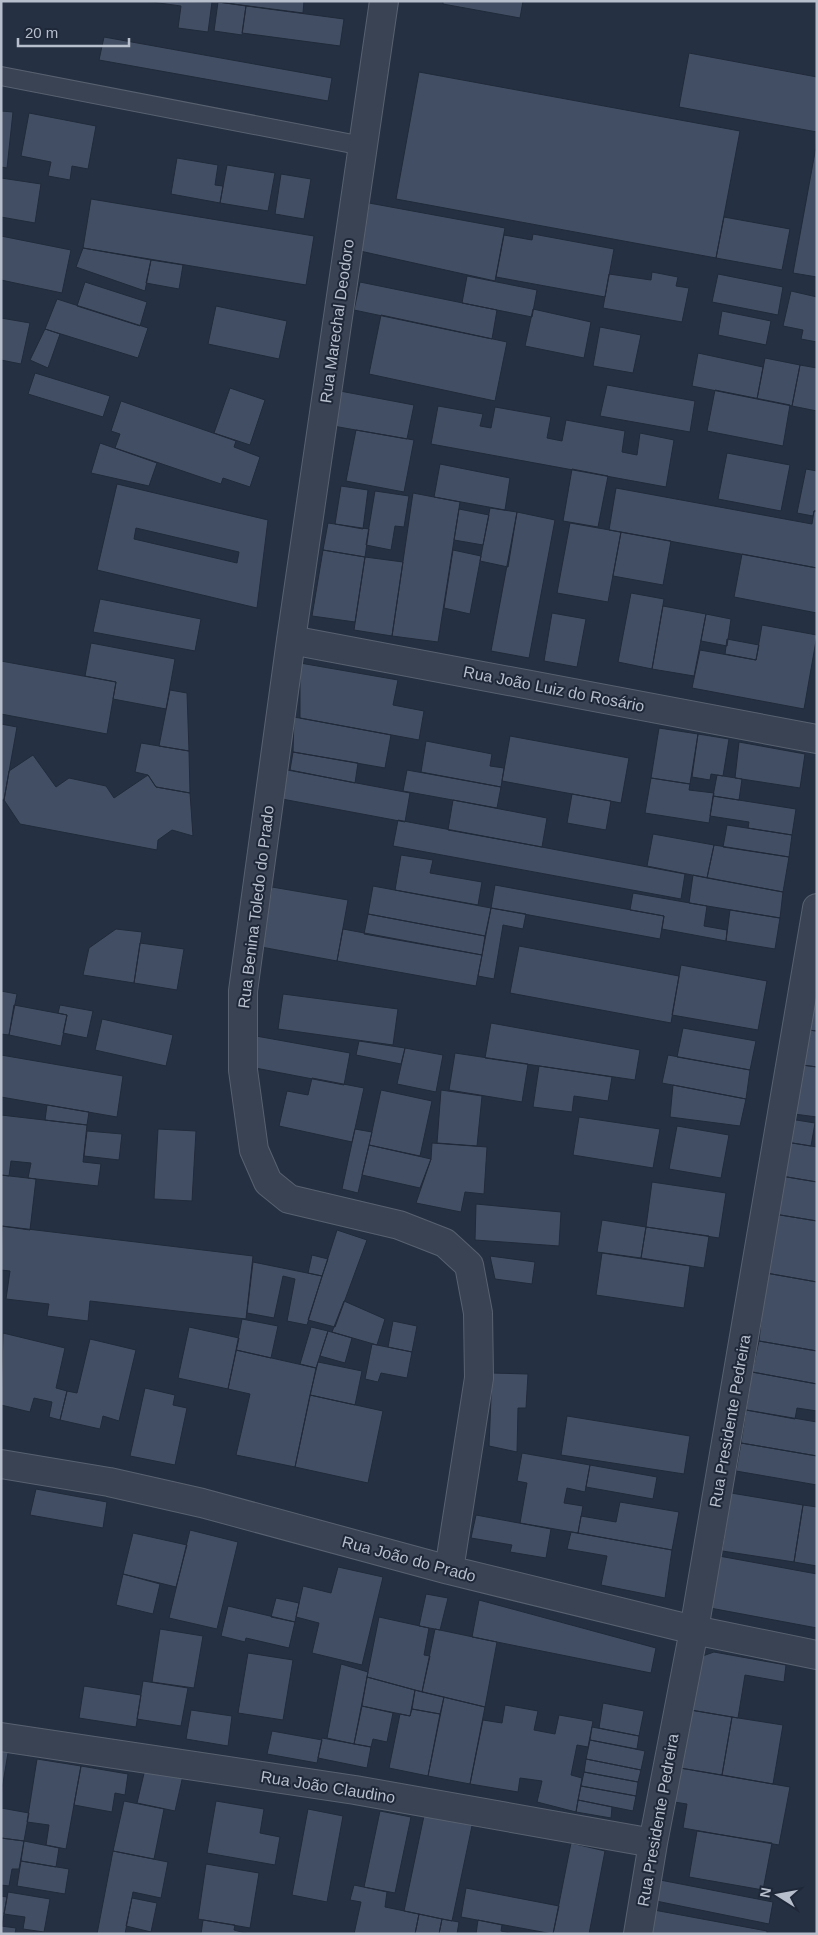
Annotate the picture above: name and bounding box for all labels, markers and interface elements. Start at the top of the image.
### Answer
scale bar [18,15,129,47]
text: 20 m [25,24,58,41]
street label: Rua Marechal Deodoro [317,238,357,404]
street label: Rua João Luiz do Rosário [462,663,646,715]
street label: Rua Benina Toledo do Prado [235,804,277,1009]
street label: Rua Presidente Pedreira [706,1333,754,1509]
street label: Rua João do Prado [340,1533,478,1585]
street label: Rua Presidente Pedreira [634,1732,682,1908]
street label: Rua João Claudino [259,1768,397,1806]
north arrow [753,1870,803,1920]
text: N [756,1886,774,1899]

